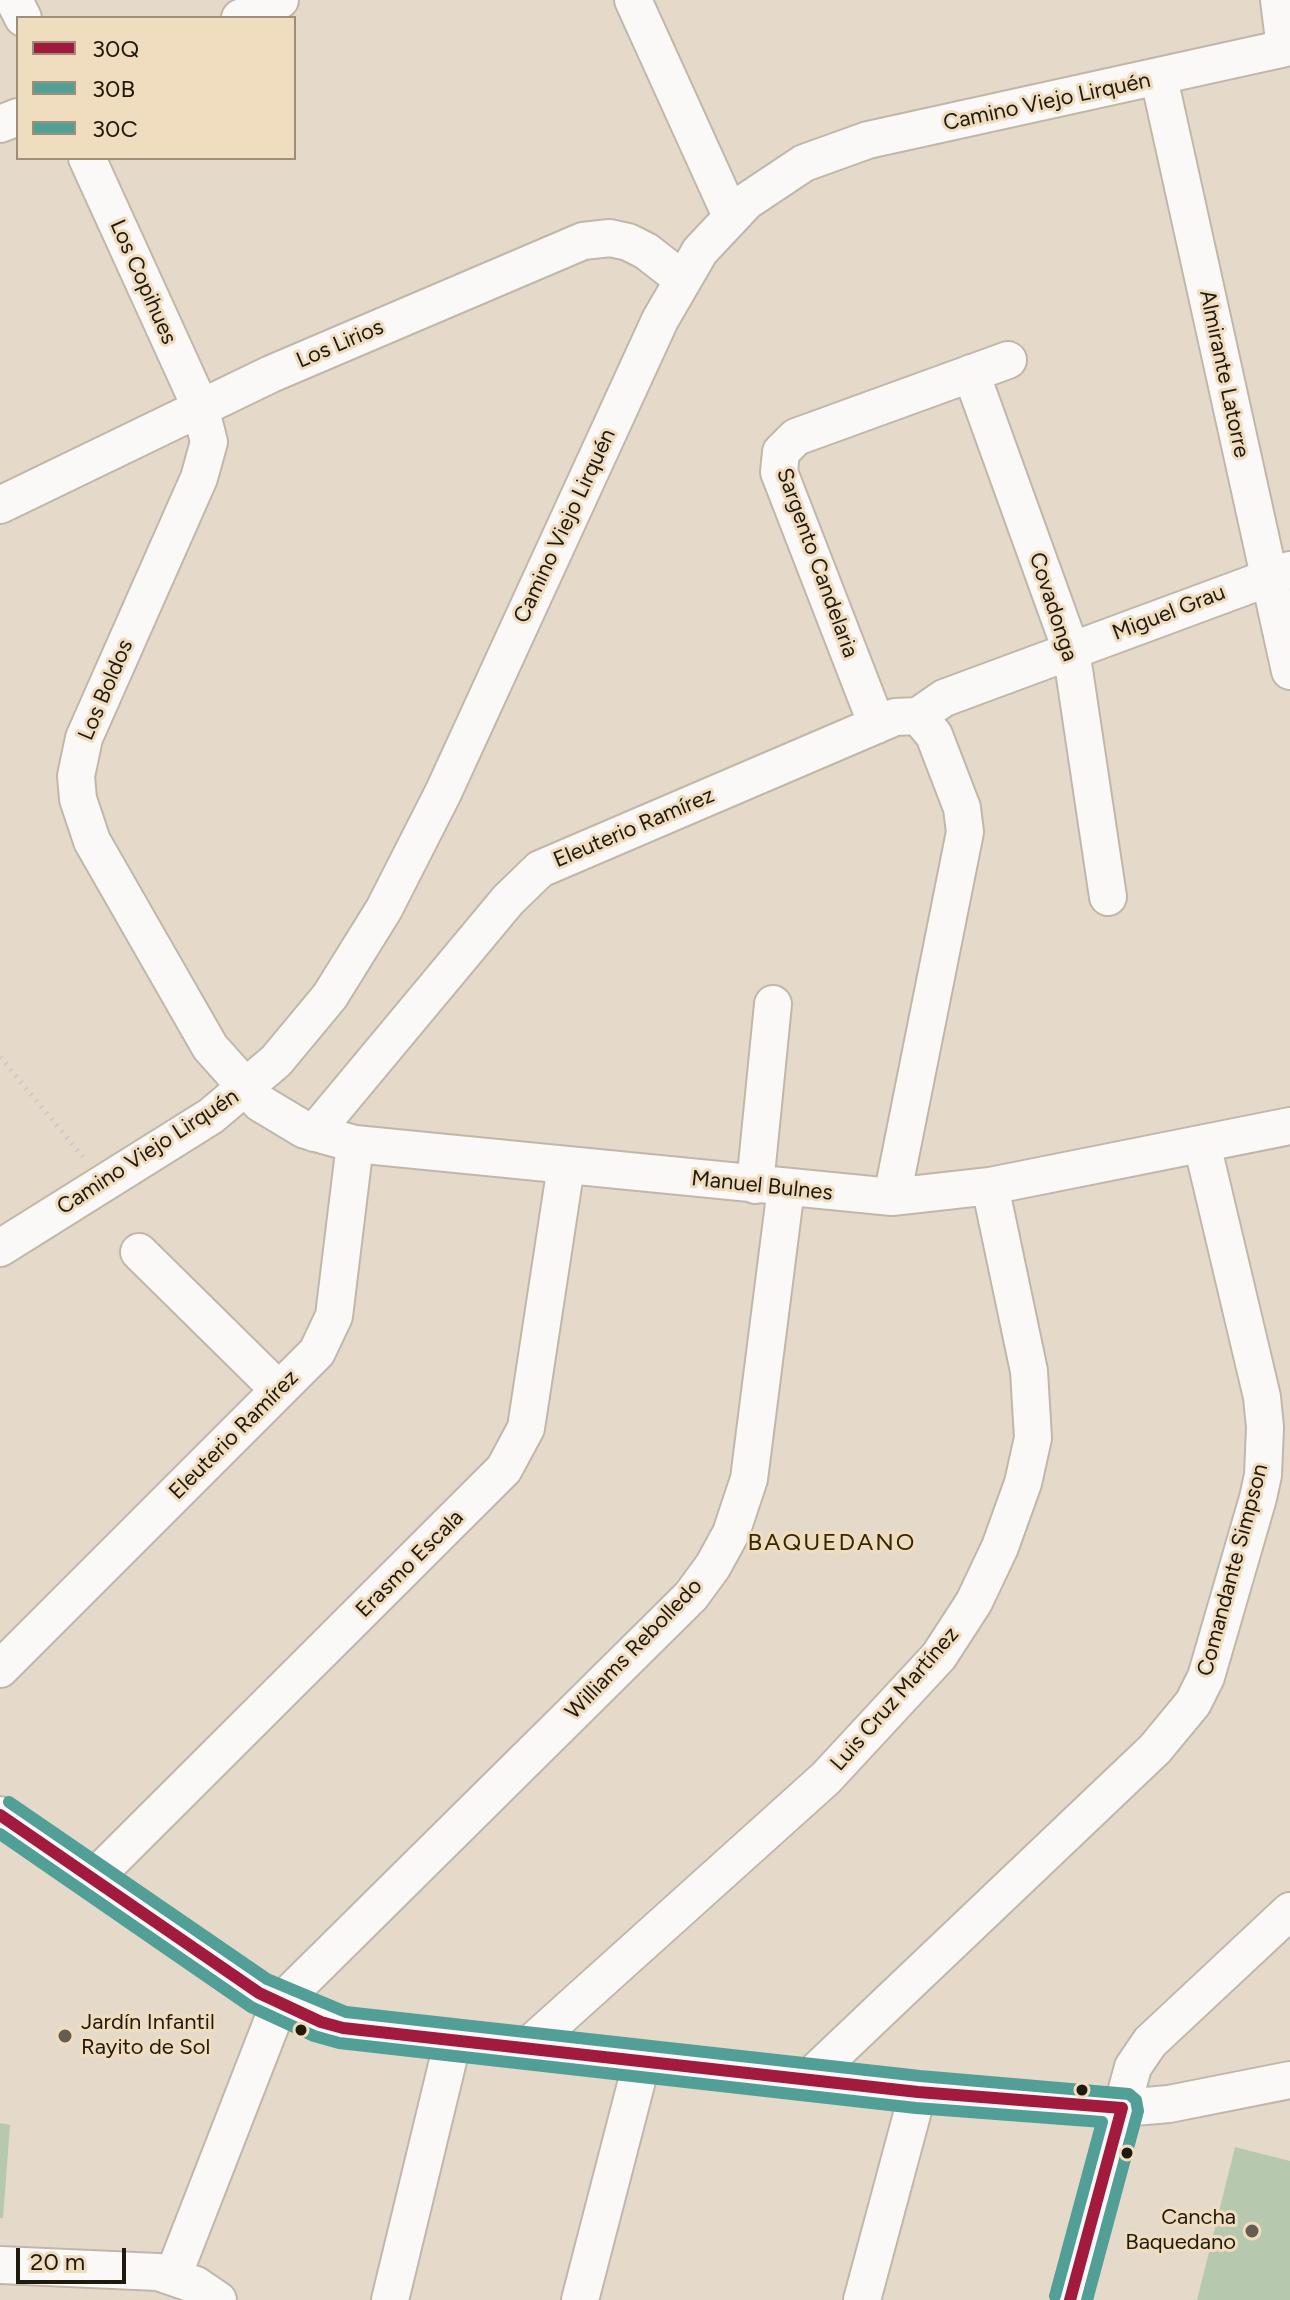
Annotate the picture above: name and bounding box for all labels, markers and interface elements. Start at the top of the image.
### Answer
legend [16,16,296,160]
text: 30Q [92,34,139,63]
street label: Camino Viejo Lirquén [941,67,1153,137]
text: 30B [92,74,135,103]
text: 30C [92,114,138,143]
street label: Los Copihues [104,216,182,348]
street label: Almirante Latorre [1193,288,1255,460]
street label: Los Lirios [293,314,387,374]
street label: Camino Viejo Lirquén [508,425,622,627]
street label: Sargento Candelaria [770,465,864,661]
street label: Covadonga [1023,549,1083,665]
street label: Miguel Grau [1109,579,1229,647]
street label: Los Boldos [73,636,139,744]
street label: Eleuterio Ramírez [550,782,718,874]
street label: Camino Viejo Lirquén [52,1083,244,1221]
street label: Manuel Bulnes [690,1165,834,1207]
street label: Eleuterio Ramírez [164,1365,304,1505]
street label: Comandante Simpson [1192,1461,1274,1679]
street label: Erasmo Escala [351,1505,469,1623]
district label: BAQUEDANO [748,1529,916,1557]
street label: Williams Rebolledo [560,1573,708,1725]
street label: Luis Cruz Martínez [825,1622,965,1776]
place label: Jardín Infantil Rayito de Sol [81,2010,215,2062]
unlabelled marker [293,2022,309,2038]
marker: Jardín Infantil Rayito de Sol [56,2027,74,2045]
unlabelled marker [1074,2082,1090,2098]
unlabelled marker [1119,2145,1135,2161]
place label: Cancha Baquedano [1125,2205,1236,2256]
marker: Cancha Baquedano [1243,2222,1261,2240]
scale bar [20,2232,130,2282]
text: 20 m [30,2247,85,2276]

